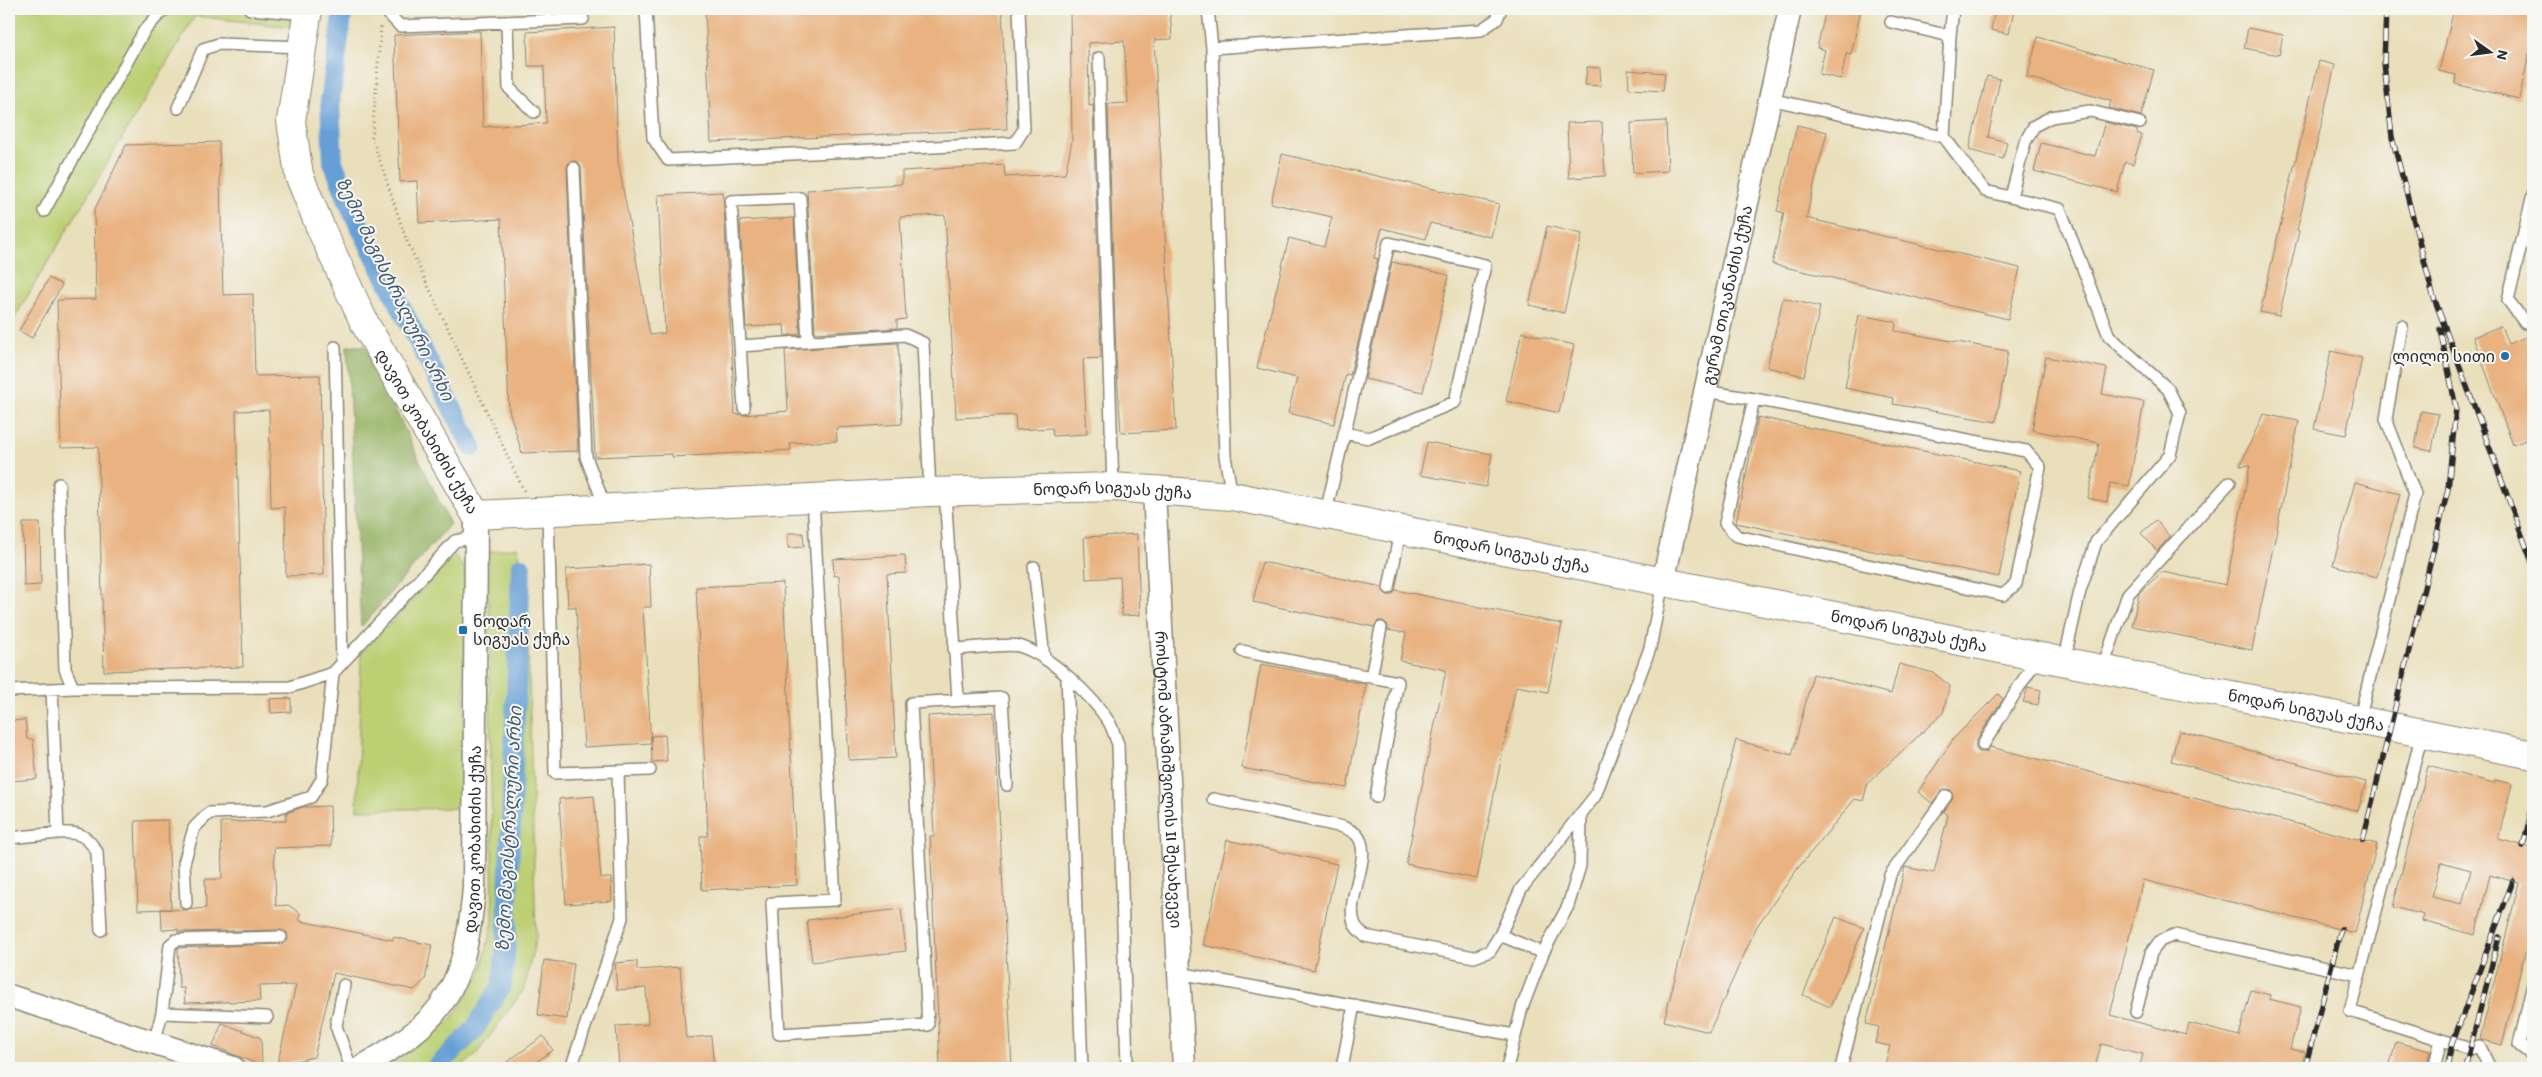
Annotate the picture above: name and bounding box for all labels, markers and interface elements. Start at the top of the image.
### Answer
north arrow [2464,28,2514,78]
text: N [2493,48,2512,62]
water label: ზემო მაგისტრალური არხი [331,174,459,405]
street label: გურამ თიკანაძის ქუჩა [1698,203,1756,387]
street label: დავით კობახიძის ქუჩა [371,345,483,517]
place label: ლილო სითი [2392,347,2495,367]
marker: ლილო სითი [2499,350,2511,362]
street label: ნოდარ სიგუას ქუჩა [1033,477,1193,502]
street label: ნოდარ სიგუას ქუჩა [1432,527,1592,577]
street label: ნოდარ სიგუას ქუჩა [1829,606,1989,656]
place label: ნოდარ სიგუას ქუჩა [473,612,570,649]
marker: ნოდარ სიგუას ქუჩა [457,624,469,636]
street label: როსტომ აბრამიშვილის II შესახვევი [1152,630,1186,929]
street label: ნოდარ სიგუას ქუჩა [2226,685,2386,735]
water label: ზემო მაგისტრალური არხი [492,705,526,952]
street label: დავით კობახიძის ქუჩა [459,745,484,934]

